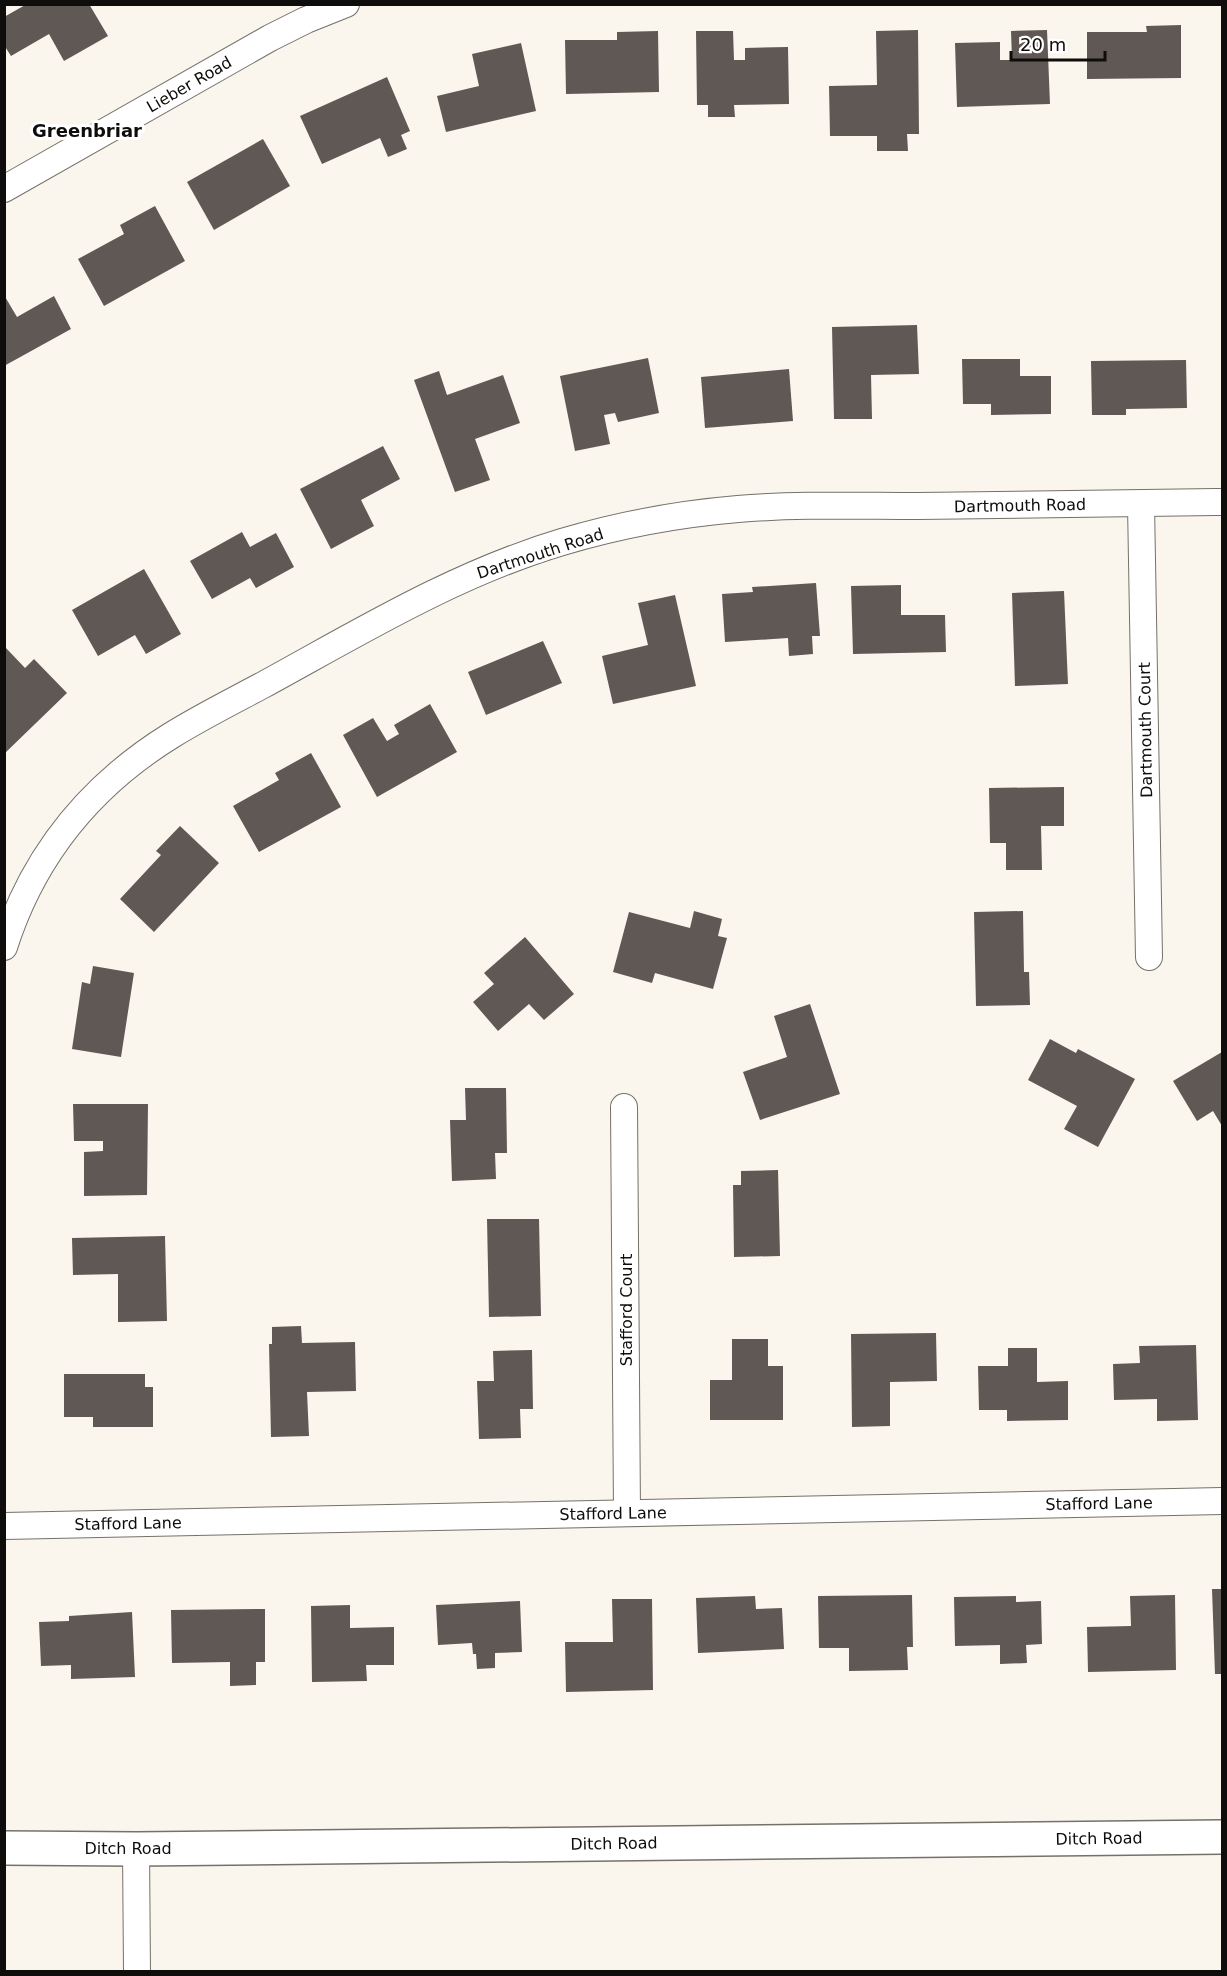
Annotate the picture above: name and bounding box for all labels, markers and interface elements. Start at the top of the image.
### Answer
scale bar [1011,24,1106,62]
text: 20 m [1020,34,1066,55]
street label: Lieber Road [143,52,235,116]
district label: Greenbriar [32,120,142,141]
street label: Dartmouth Road [954,495,1086,516]
street label: Dartmouth Road [474,524,606,583]
street label: Dartmouth Court [1135,662,1156,798]
street label: Stafford Court [617,1254,636,1366]
street label: Stafford Lane [1045,1493,1153,1514]
street label: Stafford Lane [559,1503,667,1524]
street label: Stafford Lane [74,1513,182,1534]
street label: Ditch Road [1055,1828,1143,1849]
street label: Ditch Road [570,1833,658,1854]
street label: Ditch Road [84,1839,172,1858]

